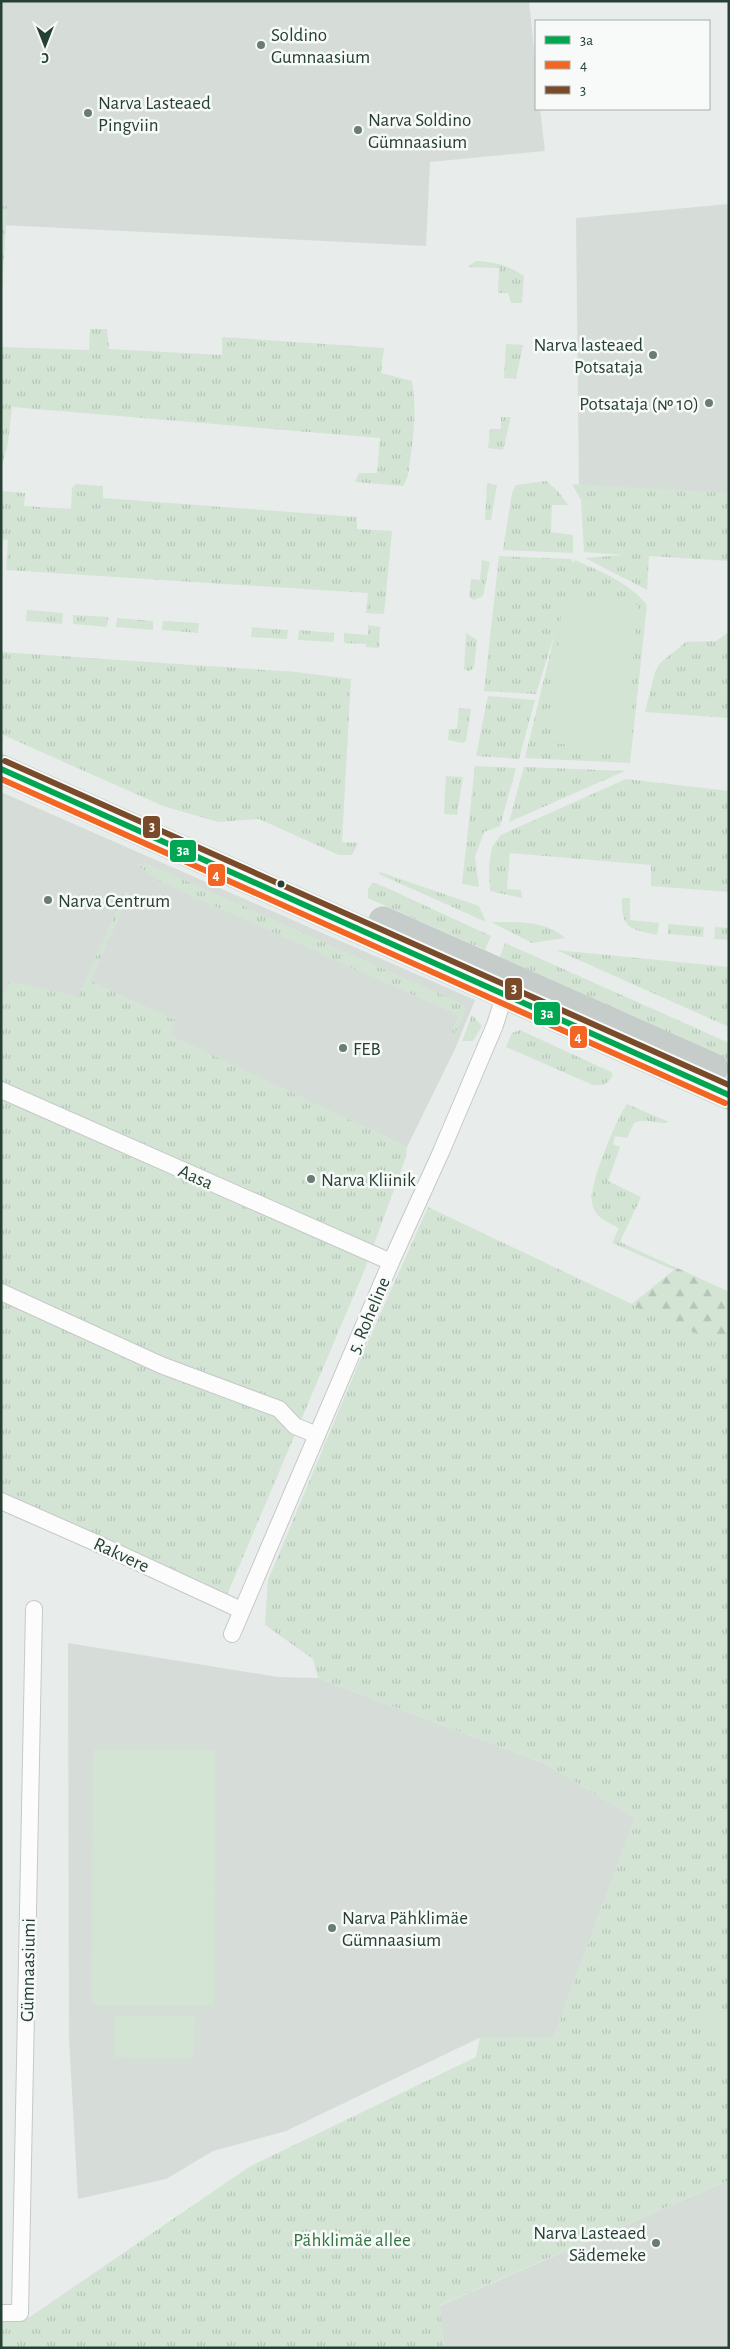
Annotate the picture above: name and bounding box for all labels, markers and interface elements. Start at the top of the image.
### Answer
north arrow [20,20,70,70]
legend [535,20,710,110]
place label: Soldino Gumnaasium [271,26,370,67]
text: 3a [580,33,593,48]
marker: Soldino Gumnaasium [255,39,267,51]
text: С [41,50,49,64]
text: 4 [580,58,587,73]
text: 3 [580,83,586,98]
place label: Narva Lasteaed Pingviin [98,94,211,135]
marker: Narva Lasteaed Pingviin [82,107,94,119]
place label: Narva Soldino Gümnaasium [368,111,471,152]
marker: Narva Soldino Gümnaasium [352,124,364,136]
place label: Narva lasteaed Potsataja [533,336,643,377]
marker: Narva lasteaed Potsataja [647,349,659,361]
place label: Potsataja (№ 10) [579,395,699,414]
marker: Potsataja (№ 10) [703,397,715,409]
line badge: 3 [142,815,161,839]
text: 3 [149,820,155,834]
line badge: 3a [169,839,197,863]
text: 3a [177,844,190,858]
line badge: 4 [207,863,226,887]
text: 4 [212,869,220,883]
unlabelled marker [276,879,286,889]
place label: Narva Centrum [58,892,170,911]
marker: Narva Centrum [42,894,54,906]
line badge: 3 [504,977,523,1001]
text: 3 [511,982,517,996]
line badge: 3a [533,1001,561,1026]
text: 3a [541,1007,554,1021]
line badge: 4 [569,1025,588,1049]
text: 4 [574,1031,582,1045]
place label: FEB [353,1040,381,1059]
marker: FEB [337,1042,349,1054]
street label: Aasa [175,1161,216,1193]
place label: Narva Kliinik [321,1171,416,1190]
marker: Narva Kliinik [305,1173,317,1185]
street label: 5. Roheline [345,1275,394,1357]
street label: Rakvere [91,1534,152,1576]
place label: Narva Pähklimäe Gümnaasium [342,1909,468,1950]
street label: Gümnaasiumi [18,1918,39,2022]
marker: Narva Pähklimäe Gümnaasium [326,1922,338,1934]
place label: Narva Lasteaed Sädemeke [533,2224,646,2265]
park label: Pähklimäe allee [293,2231,411,2250]
marker: Narva Lasteaed Sädemeke [650,2237,662,2249]

